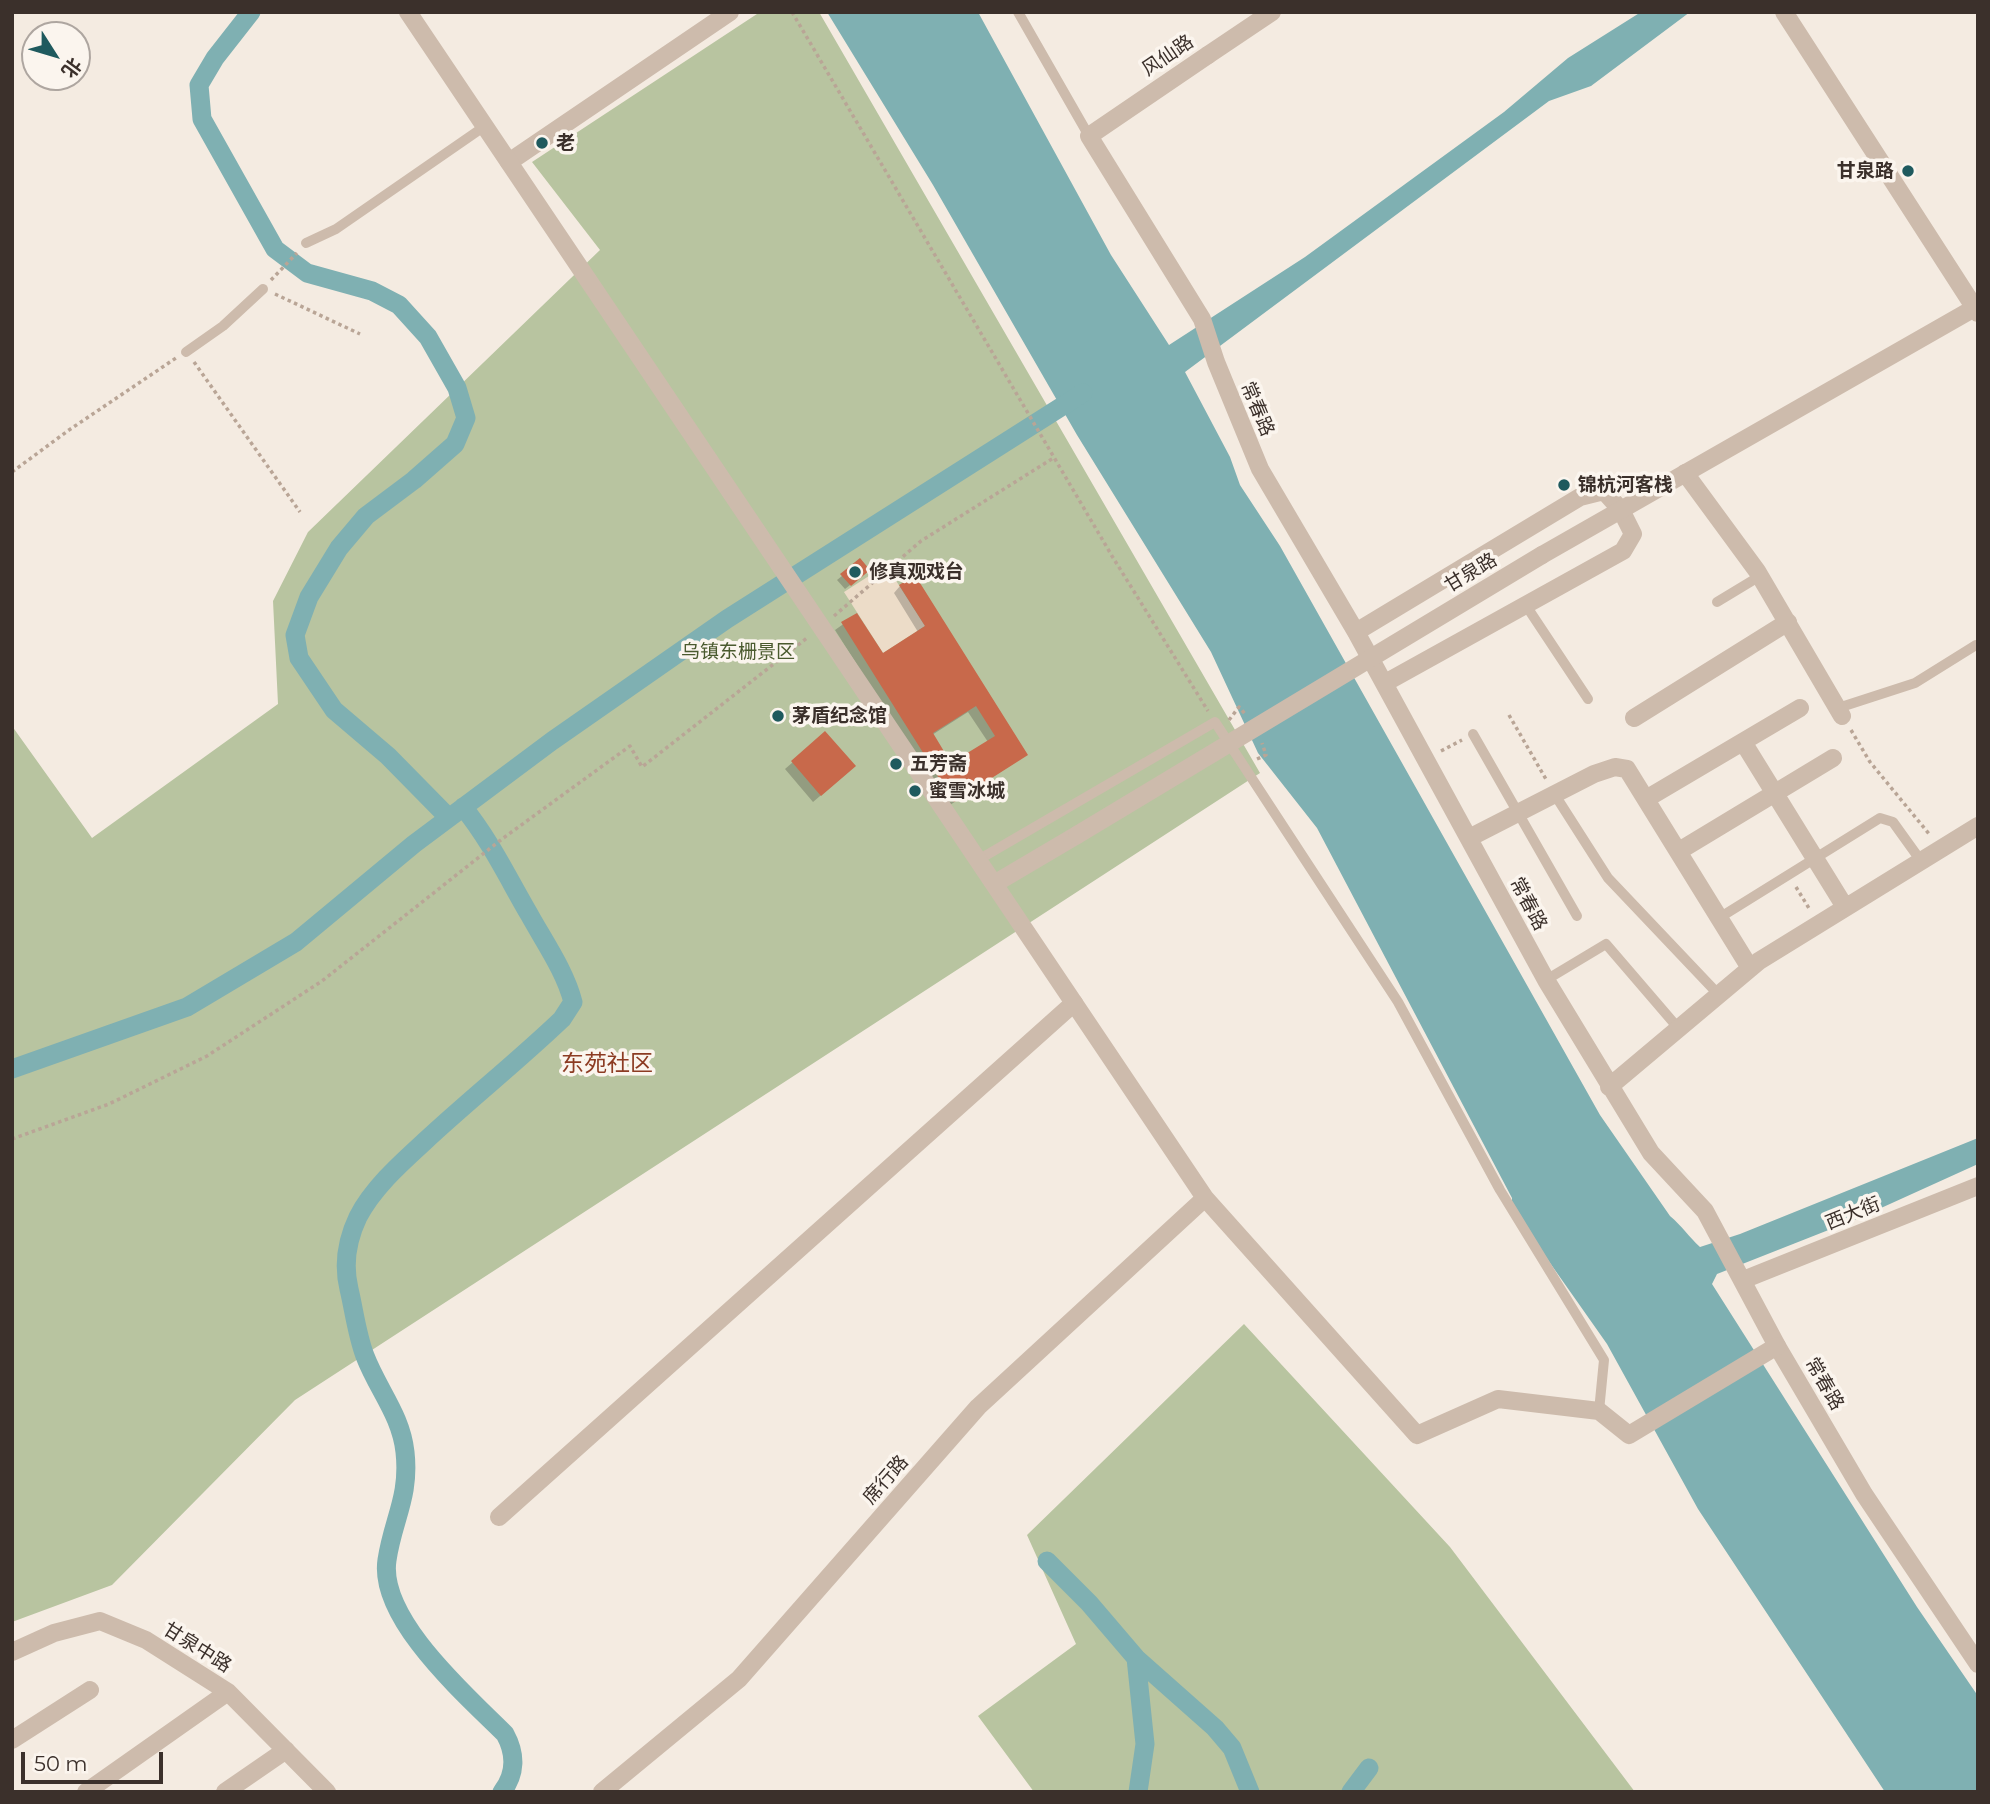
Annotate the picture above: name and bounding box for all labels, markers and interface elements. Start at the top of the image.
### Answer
north arrow [21,21,91,91]
street label: 风仙路 [1138,31,1198,81]
text: 北 [57,53,86,82]
place label: 老 [556,132,575,154]
marker: 老 [534,135,550,151]
place label: 甘泉路 [1837,160,1894,182]
marker: 甘泉路 [1900,163,1916,179]
street label: 常春路 [1235,378,1279,440]
place label: 锦杭河客栈 [1578,474,1673,496]
marker: 锦杭河客栈 [1556,477,1572,493]
street label: 甘泉路 [1441,549,1501,597]
place label: 修真观戏台 [869,561,964,583]
marker: 修真观戏台 [847,564,863,580]
park label: 乌镇东栅景区 [681,641,795,663]
place label: 茅盾纪念馆 [792,705,887,727]
marker: 茅盾纪念馆 [770,708,786,724]
place label: 五芳斋 [910,753,967,775]
marker: 五芳斋 [888,756,904,772]
place label: 蜜雪冰城 [929,780,1005,802]
marker: 蜜雪冰城 [907,783,923,799]
street label: 常春路 [1505,873,1551,935]
district label: 东苑社区 [561,1050,653,1078]
street label: 西大街 [1822,1193,1884,1235]
street label: 常春路 [1800,1354,1848,1414]
street label: 席行路 [859,1451,913,1509]
street label: 甘泉中路 [159,1618,235,1678]
scale bar [24,1738,166,1782]
text: 50 m [34,1751,88,1776]

